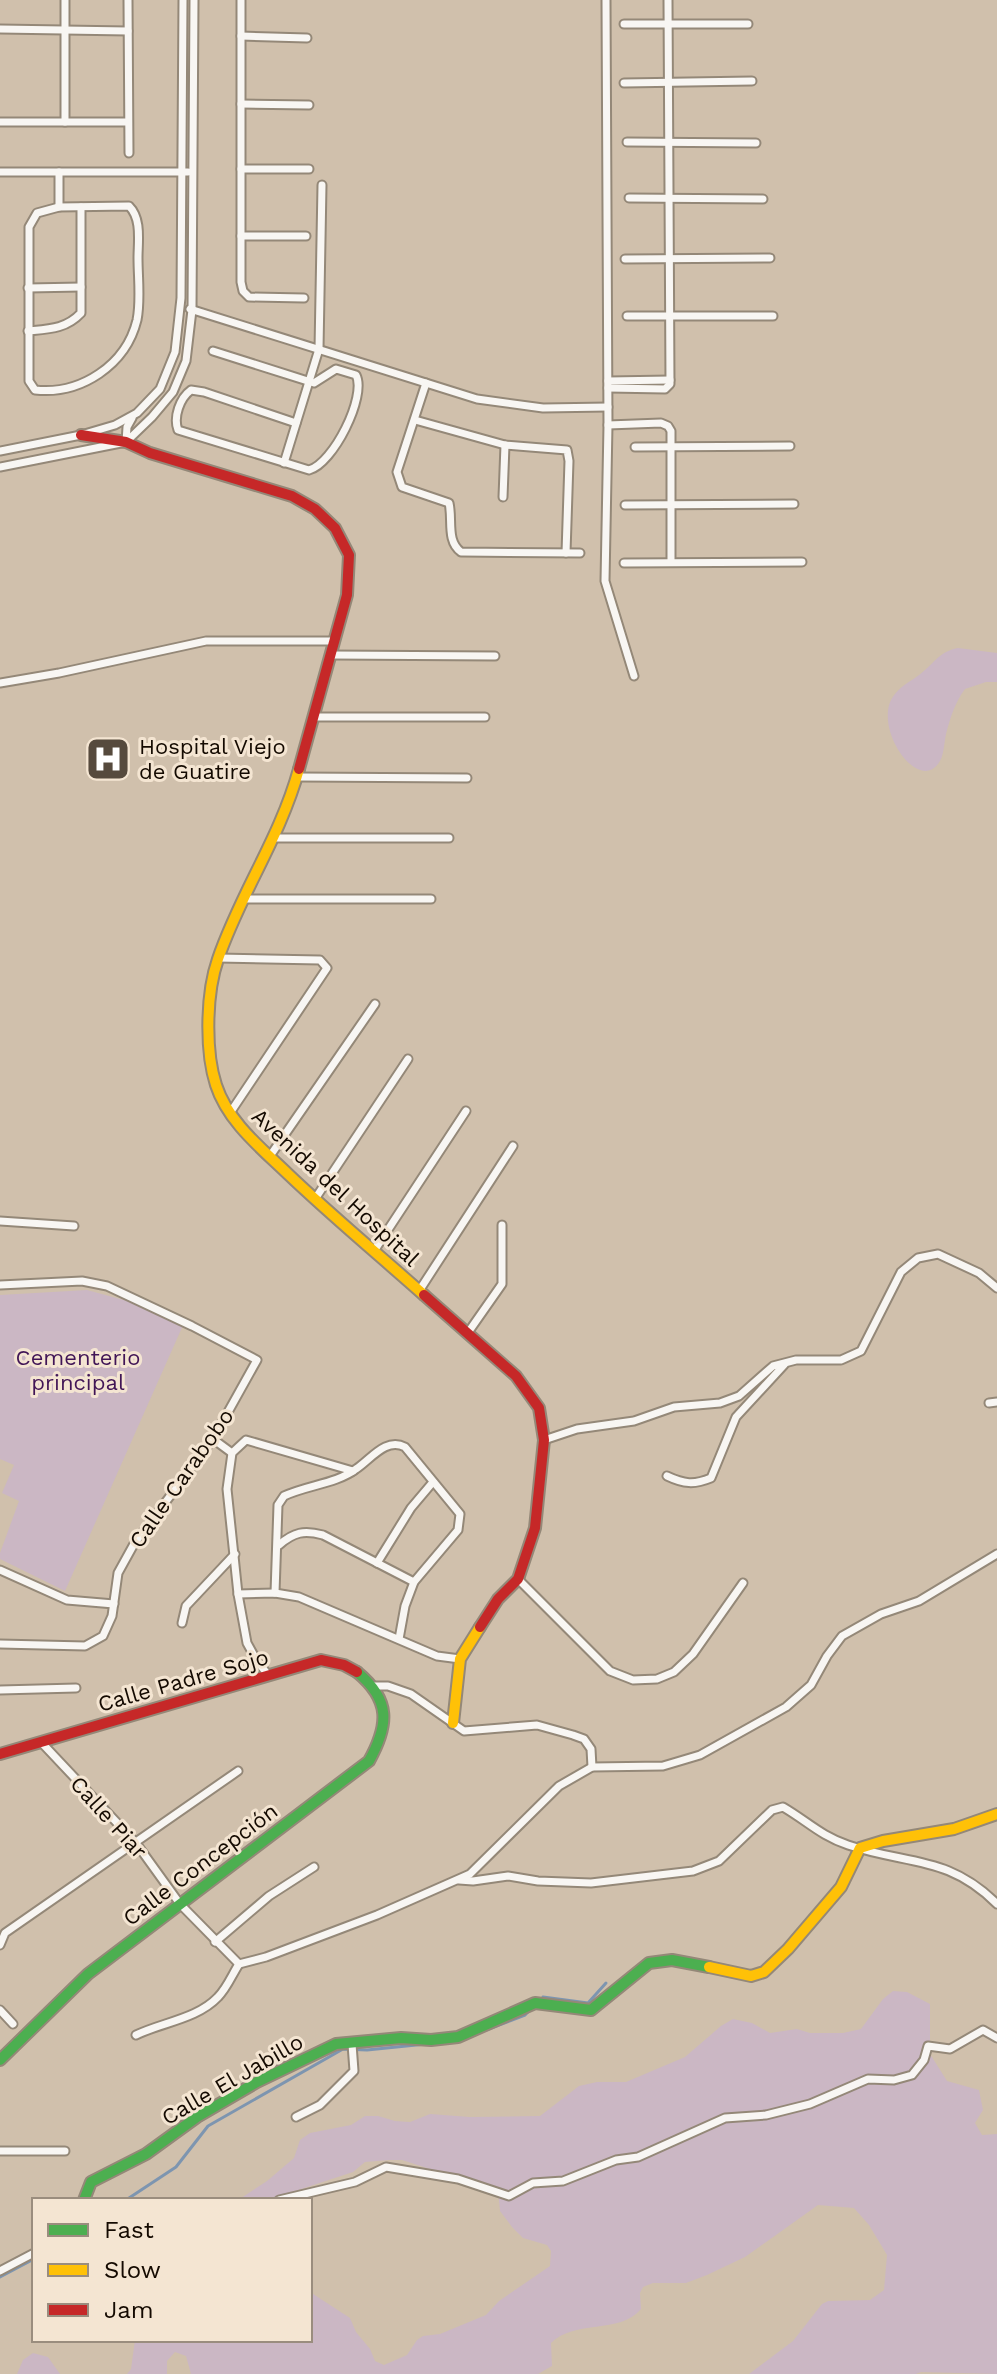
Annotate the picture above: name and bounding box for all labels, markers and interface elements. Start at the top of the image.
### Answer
place label: Hospital Viejo de Guatire [139,734,286,784]
hospital icon: Hospital Viejo de Guatire [84,735,132,783]
street label: Avenida del Hospital [247,1103,425,1272]
park label: Cementerio principal [16,1345,140,1395]
street label: Calle Carabobo [124,1404,239,1553]
street label: Calle Padre Sojo [95,1644,271,1717]
street label: Calle Piar [65,1771,152,1864]
street label: Calle Concepción [118,1798,282,1931]
street label: Calle El Jabillo [157,2029,307,2130]
legend [32,2198,312,2342]
text: Fast [104,2216,154,2244]
text: Slow [104,2256,161,2284]
text: Jam [104,2296,154,2324]

